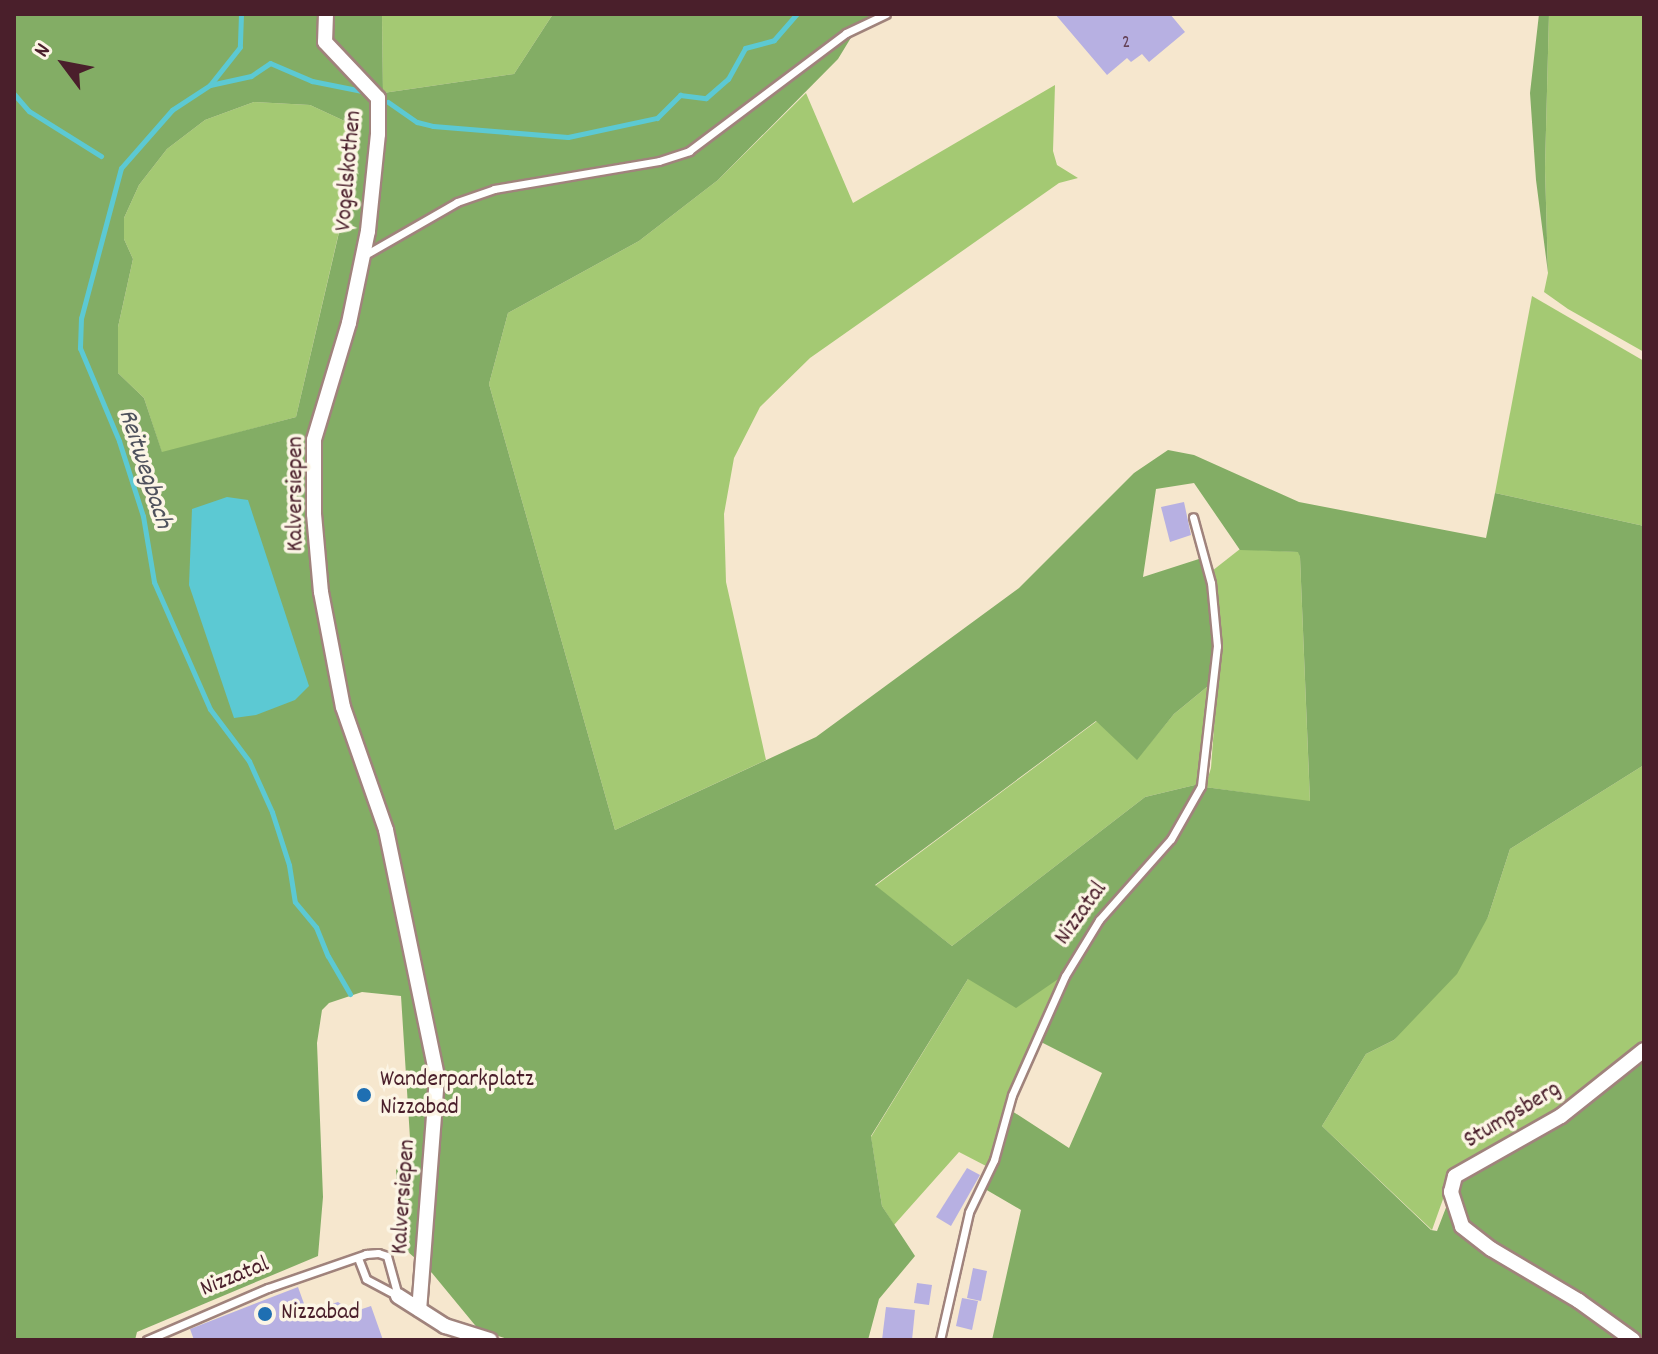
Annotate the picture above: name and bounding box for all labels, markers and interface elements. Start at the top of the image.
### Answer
north arrow [24,24,104,104]
house number: 2 [1122,31,1130,55]
text: N [27,38,59,64]
street label: Vogelskothen [330,109,370,233]
water label: Reitwegbach [110,405,178,533]
street label: Kalversiepen [283,436,311,552]
street label: Nizzatal [1049,877,1115,951]
place label: Wanderparkplatz Nizzabad [380,1067,534,1123]
street label: Stumpsberg [1459,1076,1567,1156]
marker: Wanderparkplatz Nizzabad [355,1086,373,1104]
street label: Kalversiepen [387,1138,423,1256]
street label: Nizzatal [196,1251,274,1305]
place label: Nizzabad [281,1300,360,1328]
marker: Nizzabad [256,1305,274,1323]

